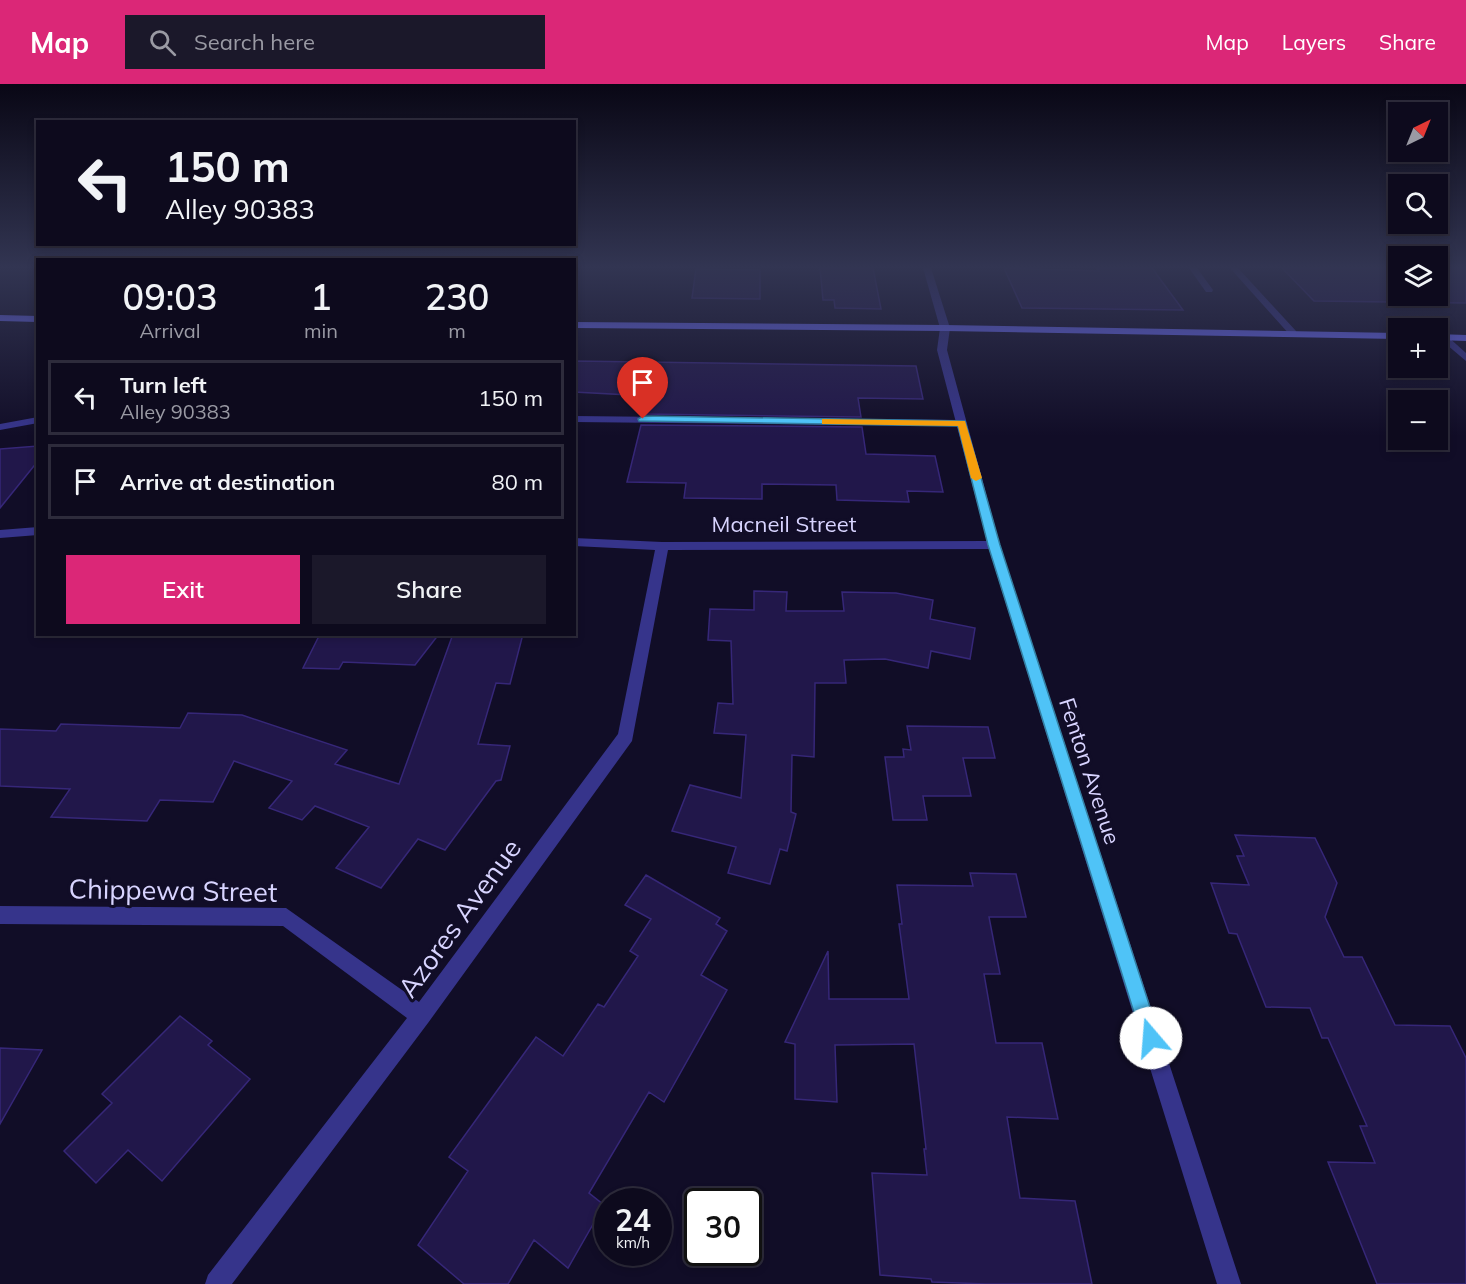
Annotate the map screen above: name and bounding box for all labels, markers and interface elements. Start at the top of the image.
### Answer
search box [125,15,545,69]
text: Map [30,25,89,60]
icon: search [146,26,179,59]
text: Search here [194,28,315,56]
text: Map [1206,29,1249,55]
text: Layers [1282,29,1346,55]
text: Share [1379,29,1436,55]
north arrow [1388,102,1448,162]
map controls [1388,102,1448,450]
text: 150 m [165,140,290,193]
icon: left [66,144,144,222]
button: search [1388,174,1448,234]
text: Alley 90383 [165,192,315,226]
button: layers [1388,246,1448,306]
text: 09:03 [123,274,217,319]
text: 1 [310,274,332,319]
text: 230 [425,274,489,319]
text: Arrival [139,318,201,343]
text: min [304,318,338,343]
text: m [448,318,466,343]
button: + [1388,318,1448,378]
pin [617,357,668,419]
icon: arrive [626,366,659,399]
text: Turn left [120,371,207,399]
icon: left [69,381,102,414]
text: 150 m [478,384,543,412]
button: − [1388,390,1448,450]
text: Alley 90383 [120,399,231,424]
icon: arrive [69,465,102,498]
text: Arrive at destination [120,468,335,496]
text: 80 m [492,468,543,496]
street label: Macneil Street [712,510,857,538]
button: Exit [66,555,300,624]
button: Share [312,555,546,624]
street label: Fenton Avenue [1053,694,1127,848]
street label: Azores Avenue [390,832,528,1004]
street label: Chippewa Street [68,871,278,909]
position arrow [1119,1006,1183,1070]
speed limit sign: 30 [684,1188,762,1266]
text: 24 [615,1201,651,1239]
text: km/h [616,1233,650,1252]

